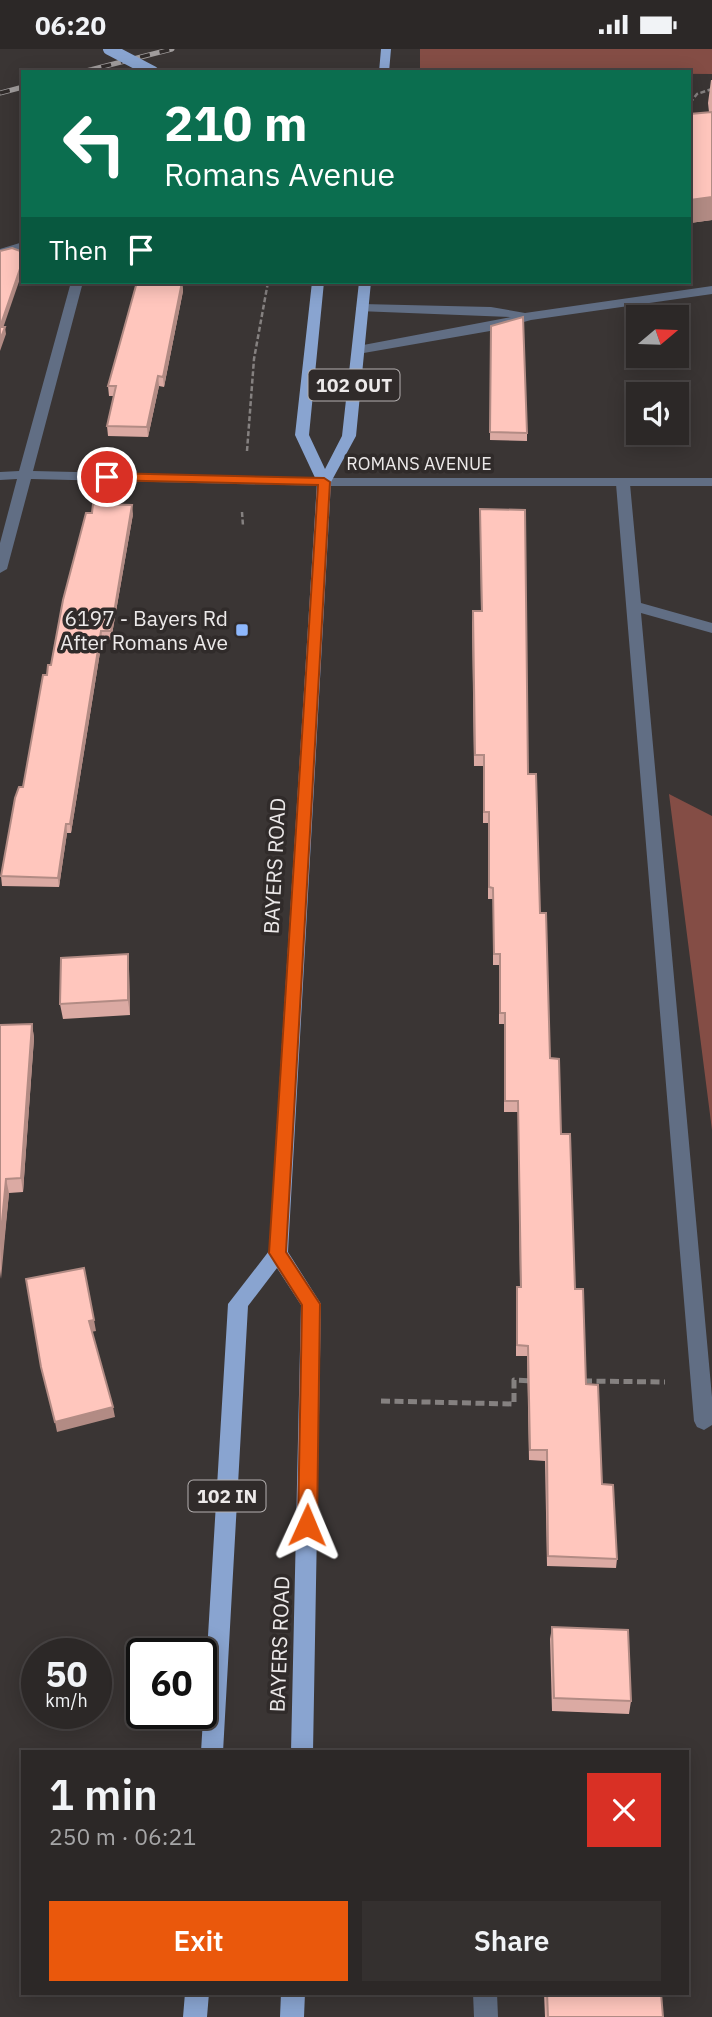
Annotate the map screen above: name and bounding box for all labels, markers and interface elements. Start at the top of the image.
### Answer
text: 06:20 [35,8,106,42]
text: 210 m [164,91,308,154]
icon: left [49,98,140,189]
text: Romans Avenue [164,153,395,195]
icon: arrive [122,231,160,269]
text: Then [49,233,108,267]
north arrow [626,305,690,367]
map controls [626,305,689,445]
road number: 102 OUT [308,369,400,401]
button: sound [626,382,689,445]
pin [77,447,137,507]
street label: ROMANS AVENUE [346,452,492,475]
icon: arrive [88,458,126,496]
place label: 6197 - Bayers Rd After Romans Ave [60,604,228,656]
marker: 6197 - Bayers Rd After Romans Ave [234,622,250,638]
street label: BAYERS ROAD [256,797,292,935]
road number: 102 IN [188,1481,266,1511]
position arrow [270,1488,344,1562]
street label: BAYERS ROAD [263,1575,295,1713]
speed limit sign: 60 [126,1638,217,1729]
text: 50 [45,1651,88,1697]
text: km/h [45,1689,88,1712]
text: 1 min [49,1767,158,1822]
button: close [587,1773,661,1847]
text: 250 m · 06:21 [49,1821,196,1851]
button: Exit [49,1901,348,1981]
button: Share [362,1901,661,1981]

